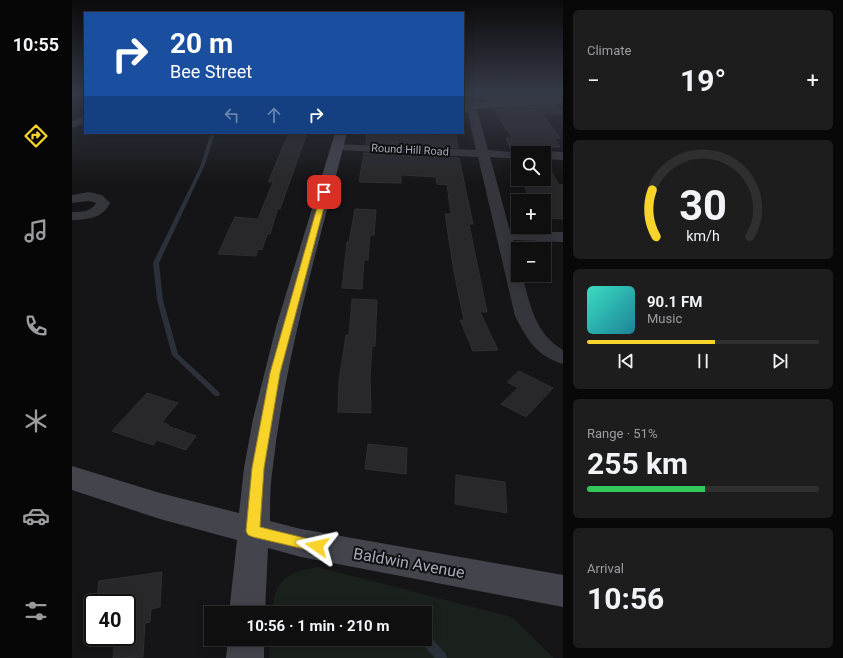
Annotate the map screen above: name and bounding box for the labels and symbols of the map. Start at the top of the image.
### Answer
street label: Round Hill Road [371,141,449,159]
pin [307,175,341,209]
position arrow [296,525,338,567]
street label: Baldwin Avenue [352,544,466,582]
speed limit sign: 40 [84,594,136,646]

